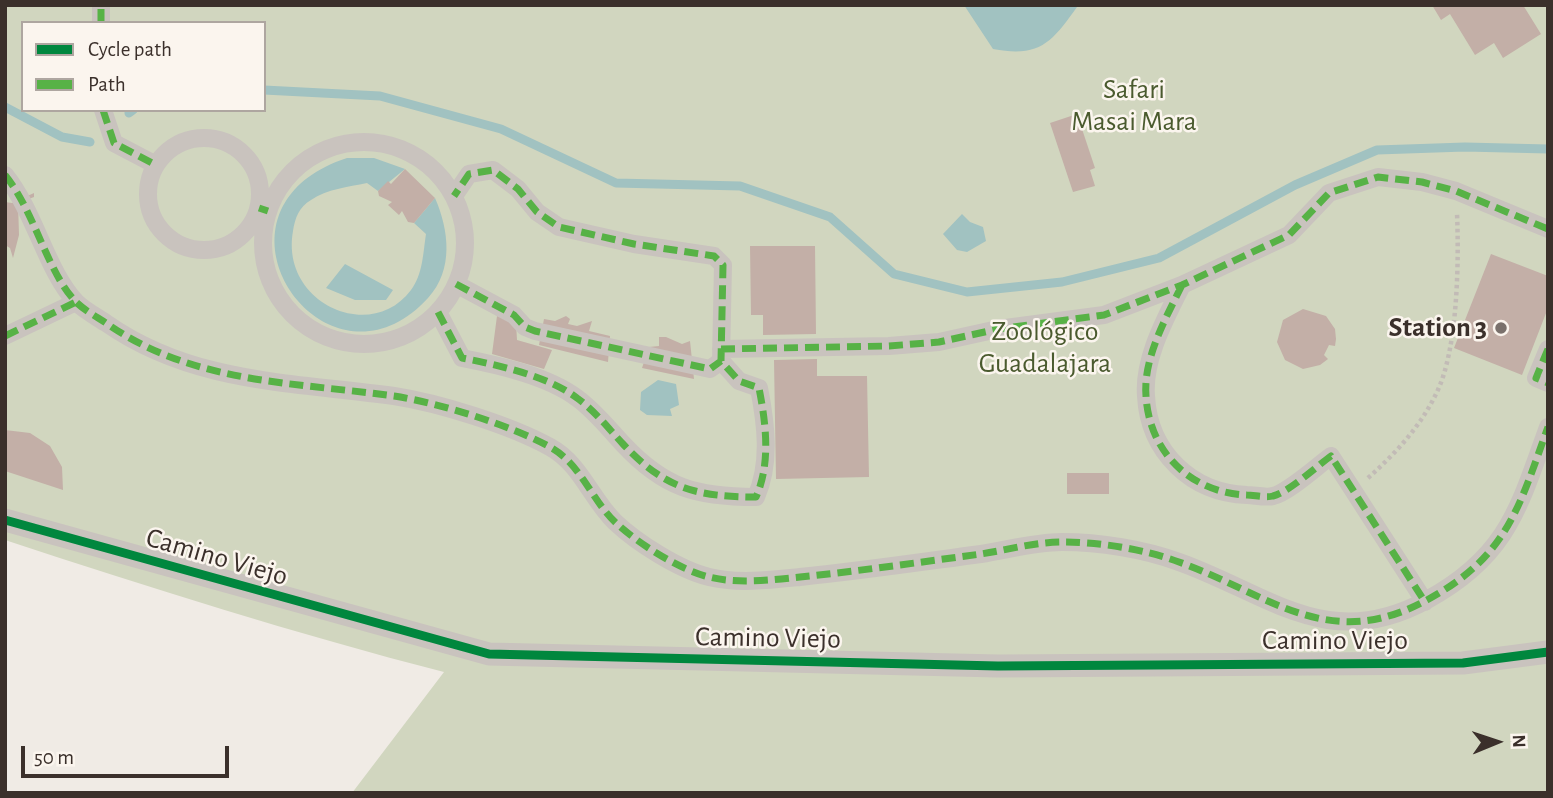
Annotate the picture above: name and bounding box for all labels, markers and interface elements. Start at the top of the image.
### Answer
legend [21,21,266,112]
text: Cycle path [88,39,172,60]
park label: Safari Masai Mara [1071,73,1197,139]
text: Path [88,74,126,95]
place label: Station 3 [1389,311,1487,345]
park label: Zoológico Guadalajara [979,315,1111,381]
marker: Station 3 [1493,320,1509,336]
street label: Camino Viejo [142,521,292,593]
street label: Camino Viejo [695,620,841,656]
street label: Camino Viejo [1262,624,1408,658]
north arrow [1462,707,1532,777]
scale bar [24,732,233,776]
text: N [1509,734,1528,748]
text: 50 m [34,747,74,768]

